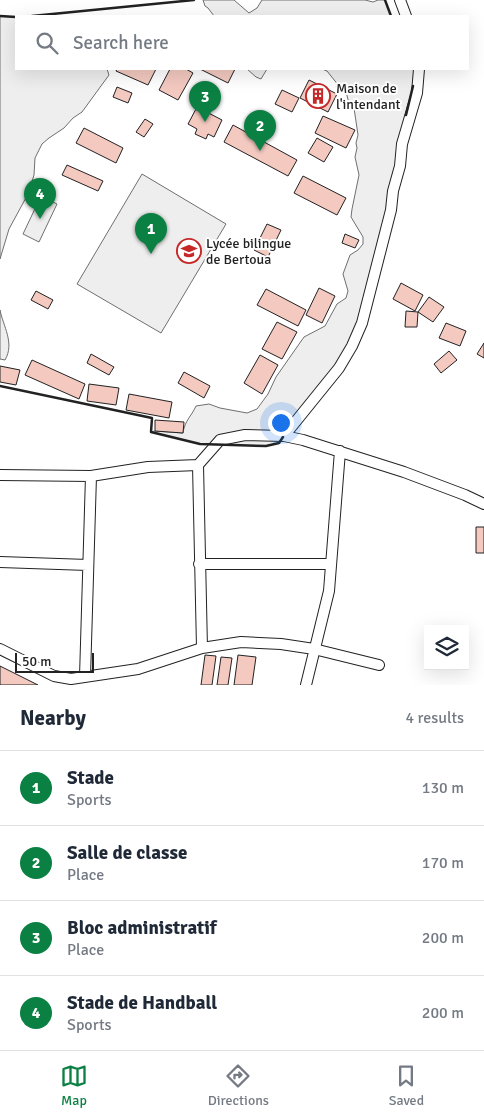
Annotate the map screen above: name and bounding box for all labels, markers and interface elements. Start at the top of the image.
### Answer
search box [15,15,469,70]
icon: search [33,29,61,57]
text: Search here [73,31,169,55]
place label: Maison de l'intendant [336,80,401,113]
pin: 3 [189,81,221,122]
building icon: Maison de l'intendant [305,83,331,109]
pin: 2 [244,110,276,151]
pin: 4 [24,178,56,219]
pin: 1 [135,213,167,254]
place label: Lycée bilingue de Bertoua [206,235,291,268]
school or university icon: Lycée bilingue de Bertoua [176,238,202,264]
your location [268,410,294,436]
map controls [424,625,469,670]
button: layers [424,625,469,670]
scale bar [15,650,94,673]
text: 50 m [22,653,51,670]
text: Nearby [20,705,86,731]
text: 4 results [405,708,464,728]
text: Stade [67,766,114,790]
text: 1 [32,778,40,798]
text: 130 m [422,778,464,798]
text: Sports [67,790,112,810]
text: Salle de classe [67,841,187,865]
text: 2 [32,853,40,873]
text: 170 m [422,853,464,873]
text: Place [67,865,104,885]
text: Bloc administratif [67,916,217,940]
text: 3 [32,928,40,948]
text: 200 m [422,928,464,948]
text: Place [67,940,104,960]
text: Stade de Handball [67,991,217,1015]
text: 4 [32,1003,40,1023]
text: 200 m [422,1003,464,1023]
text: Sports [67,1015,112,1035]
tab: Map [60,1062,88,1109]
tab: Directions [208,1062,269,1109]
tab: Saved [389,1062,424,1109]

